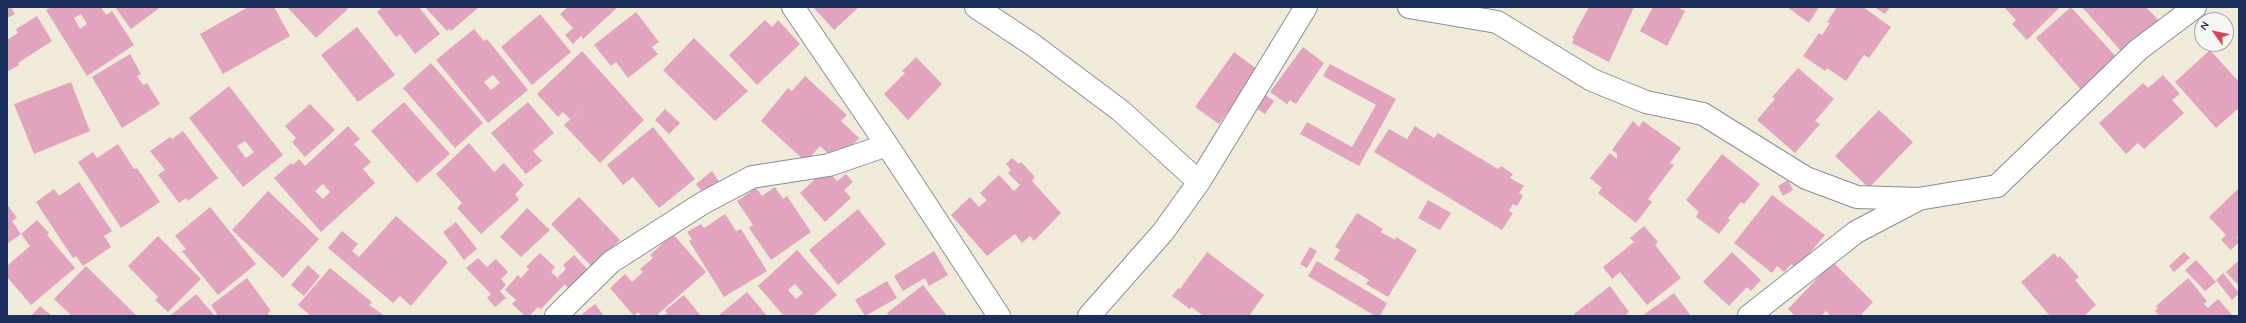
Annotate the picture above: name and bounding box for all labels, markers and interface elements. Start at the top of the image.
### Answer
north arrow [2194,12,2234,52]
text: N [2197,19,2213,33]

